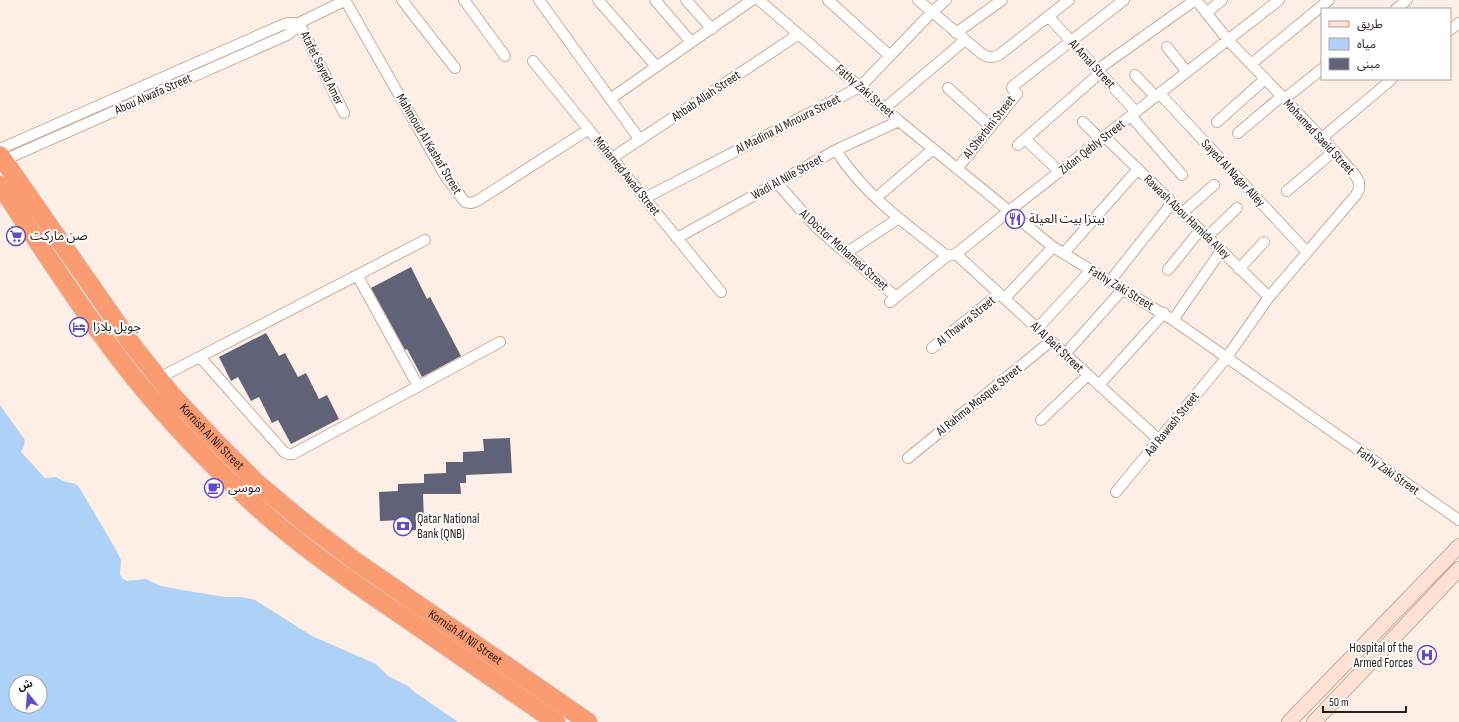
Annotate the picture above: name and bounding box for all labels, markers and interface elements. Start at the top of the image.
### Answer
legend [1321,8,1451,80]
text: طريق [1357,17,1383,32]
street label: Atafet Sayed Amer [296,28,348,108]
street label: Al Amal Street [1065,35,1119,92]
text: مياه [1357,37,1376,52]
text: مبنى [1357,57,1380,72]
street label: Fathy Zaki Street [832,61,898,121]
street label: Ahbab Allah Street [668,67,744,125]
street label: Abou Alwafa Street [111,70,194,118]
street label: Mahmoud Al Kashaf Street [393,91,465,197]
street label: Al Madina Al Mnoura Street [732,91,843,158]
street label: Al Sherbini Street [959,92,1019,163]
street label: Mohamed Saeid Street [1280,96,1358,178]
street label: Zidan Qebly Street [1056,116,1128,178]
street label: Mohamed Awad Street [590,133,664,219]
street label: Sayed Al Nagar Alley [1198,136,1268,210]
street label: Wadi Al Nile Street [748,151,826,203]
street label: Rawash Abou Hamida Alley [1140,171,1234,263]
street label: Al Doctor Mohamed Street [795,205,892,294]
restaurant icon: بيتزا بيت العيلة [1004,208,1026,230]
place label: بيتزا بيت العيلة [1029,211,1105,227]
supermarket icon: صن ماركت [5,225,27,247]
place label: صن ماركت [30,228,88,244]
street label: Fathy Zaki Street [1085,262,1157,314]
street label: Al Thawra Street [933,292,999,350]
hotel icon: جويل بلازا [68,316,90,338]
street label: Al Al Beit Street [1026,318,1087,376]
place label: جويل بلازا [93,319,141,335]
street label: Al Rahma Mosque Street [932,361,1025,440]
street label: Aal Rawash Street [1141,389,1203,460]
street label: Kornish Al Nil Street [176,400,247,473]
street label: Fathy Zaki Street [1353,443,1423,499]
cafe icon: موسى [203,477,225,499]
place label: موسى [228,480,261,496]
place label: Qatar National Bank (QNB) [417,511,479,542]
bank icon: Qatar National Bank (QNB) [392,515,414,537]
street label: Kornish Al Nil Street [425,606,505,668]
place label: Hospital of the Armed Forces [1349,640,1413,671]
hospital icon: Hospital of the Armed Forces [1416,644,1438,666]
north arrow [8,674,48,714]
text: ش [16,676,34,693]
scale bar [1323,688,1406,714]
text: 50 m [1329,695,1349,710]

